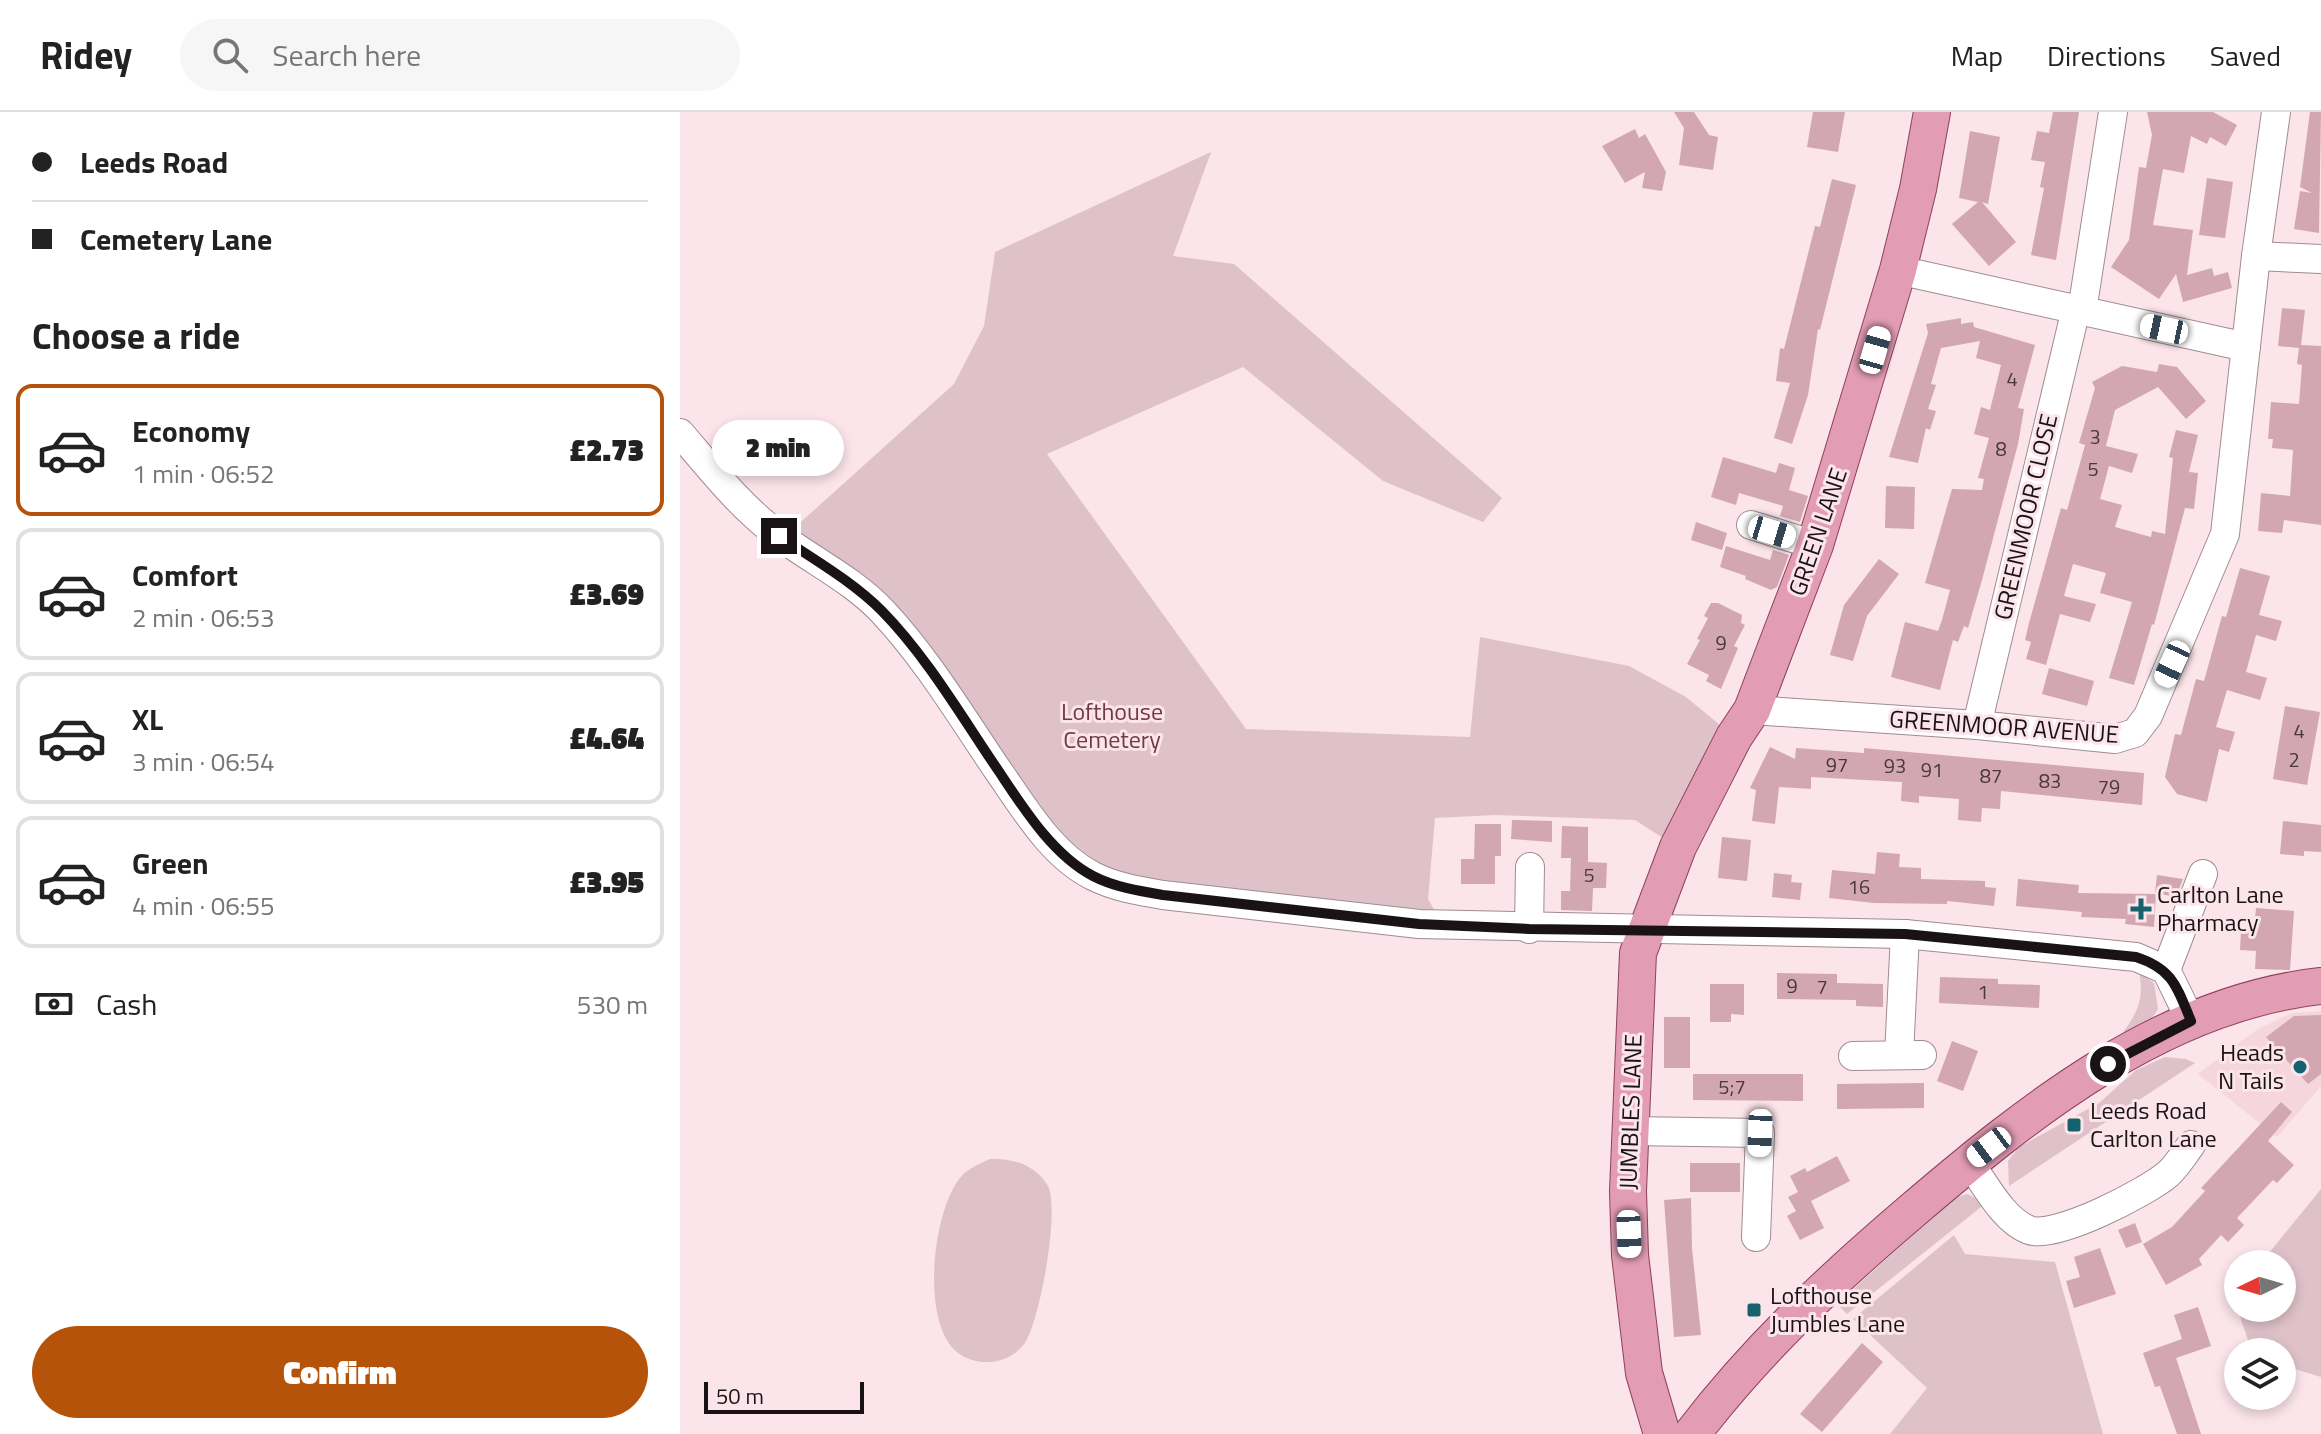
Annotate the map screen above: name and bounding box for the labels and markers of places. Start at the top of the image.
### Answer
place label: Carlton Lane Pharmacy [2157,876,2284,940]
marker: Carlton Lane Pharmacy [2132,900,2150,918]
place label: Heads N Tails [2218,1034,2284,1098]
marker: Heads N Tails [2291,1058,2309,1076]
place label: Leeds Road Carlton Lane [2090,1092,2217,1156]
marker: Leeds Road Carlton Lane [2065,1116,2083,1134]
place label: Lofthouse Jumbles Lane [1770,1277,1905,1341]
marker: Lofthouse Jumbles Lane [1745,1301,1763,1319]

